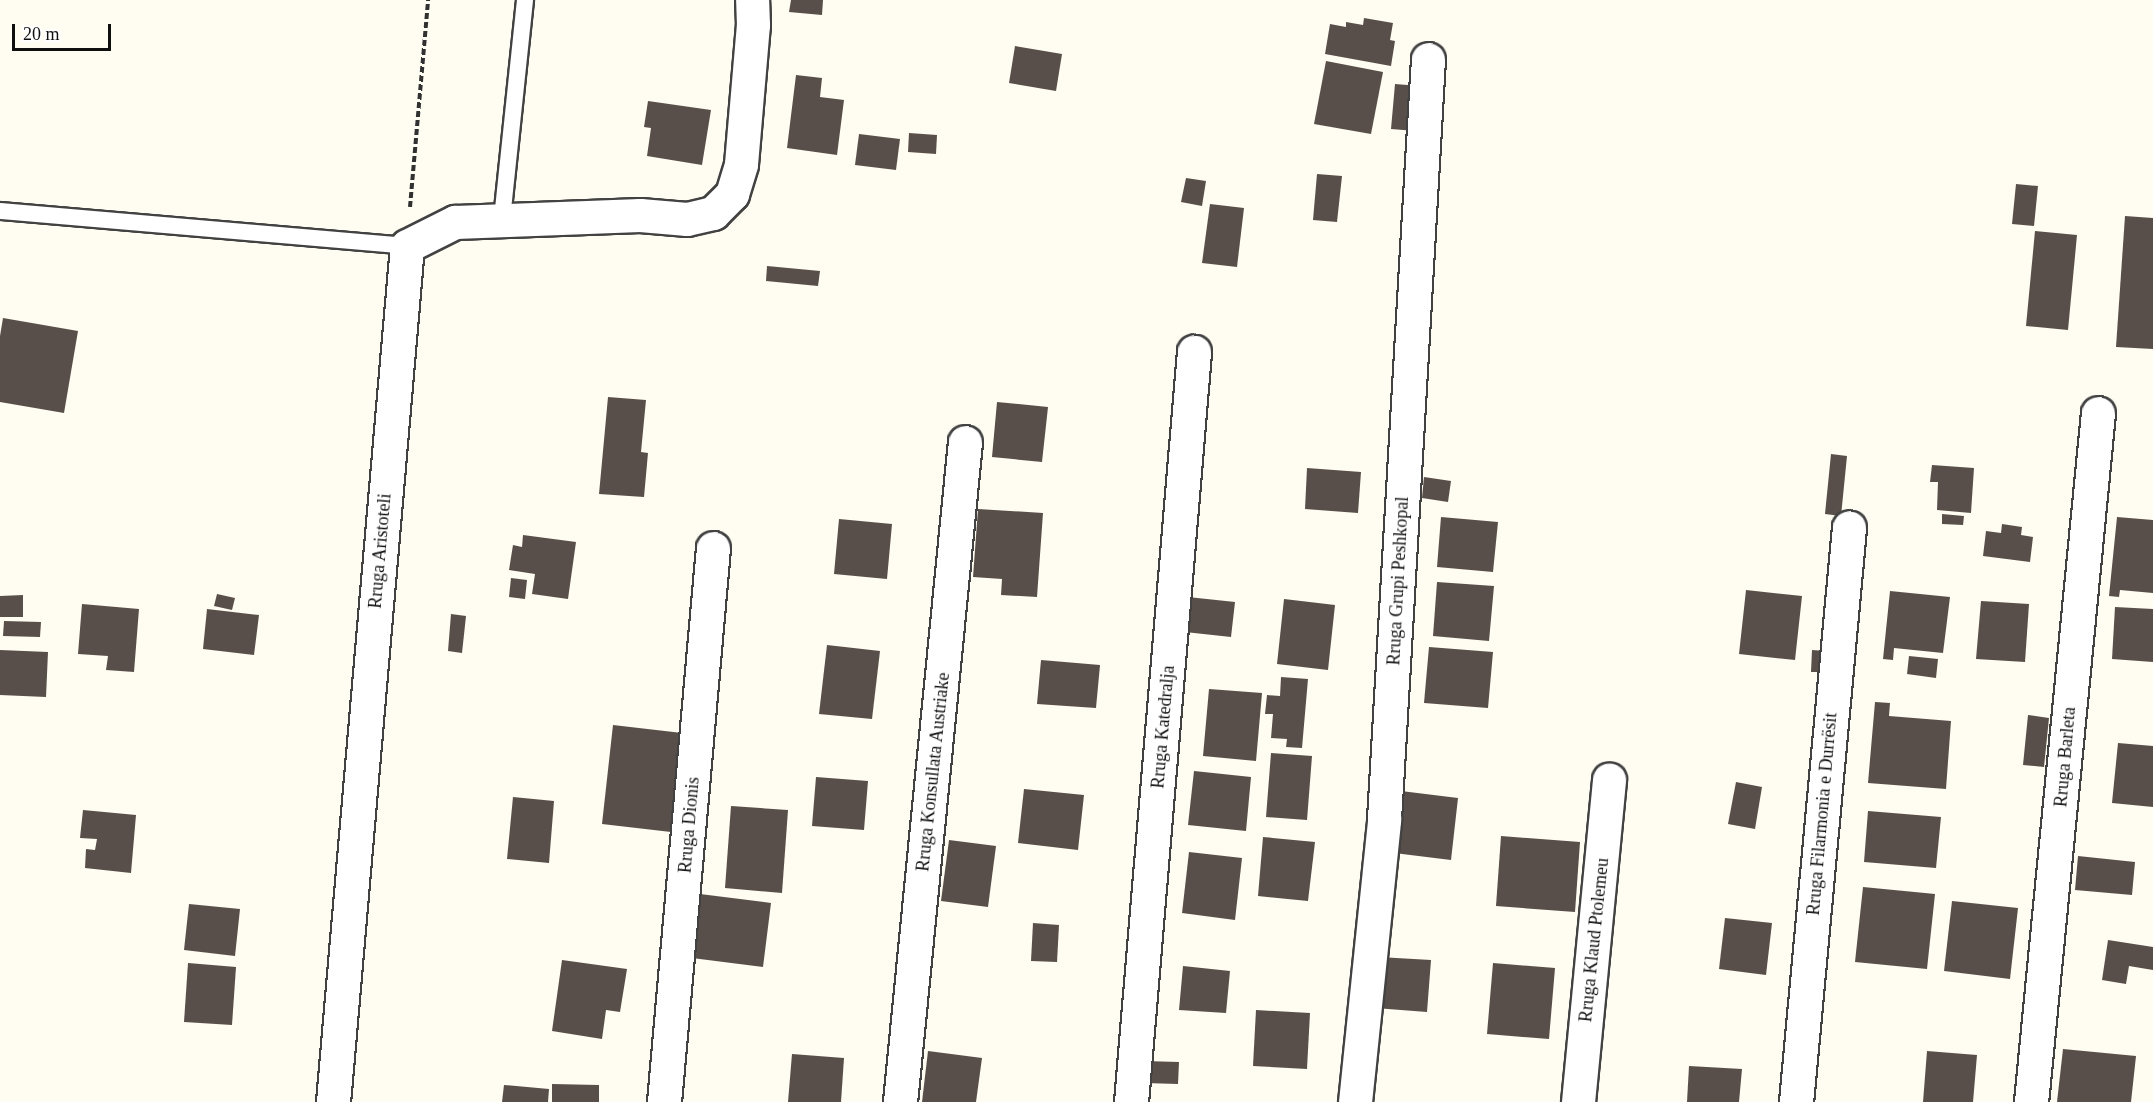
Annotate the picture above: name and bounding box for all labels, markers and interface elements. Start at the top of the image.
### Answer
scale bar [15,12,114,50]
text: 20 m [23,24,60,44]
street label: Rruga Aristoteli [364,492,396,610]
street label: Rruga Grupi Peshkopal [1383,496,1413,666]
street label: Rruga Katedralja [1147,665,1179,789]
street label: Rruga Konsullata Austriake [912,671,954,873]
street label: Rruga Barleta [2050,706,2080,808]
street label: Rruga Filarmonia e Durrësit [1802,712,1842,916]
street label: Rruga Dionis [674,776,704,874]
street label: Rruga Klaud Ptolemeu [1575,857,1613,1023]

